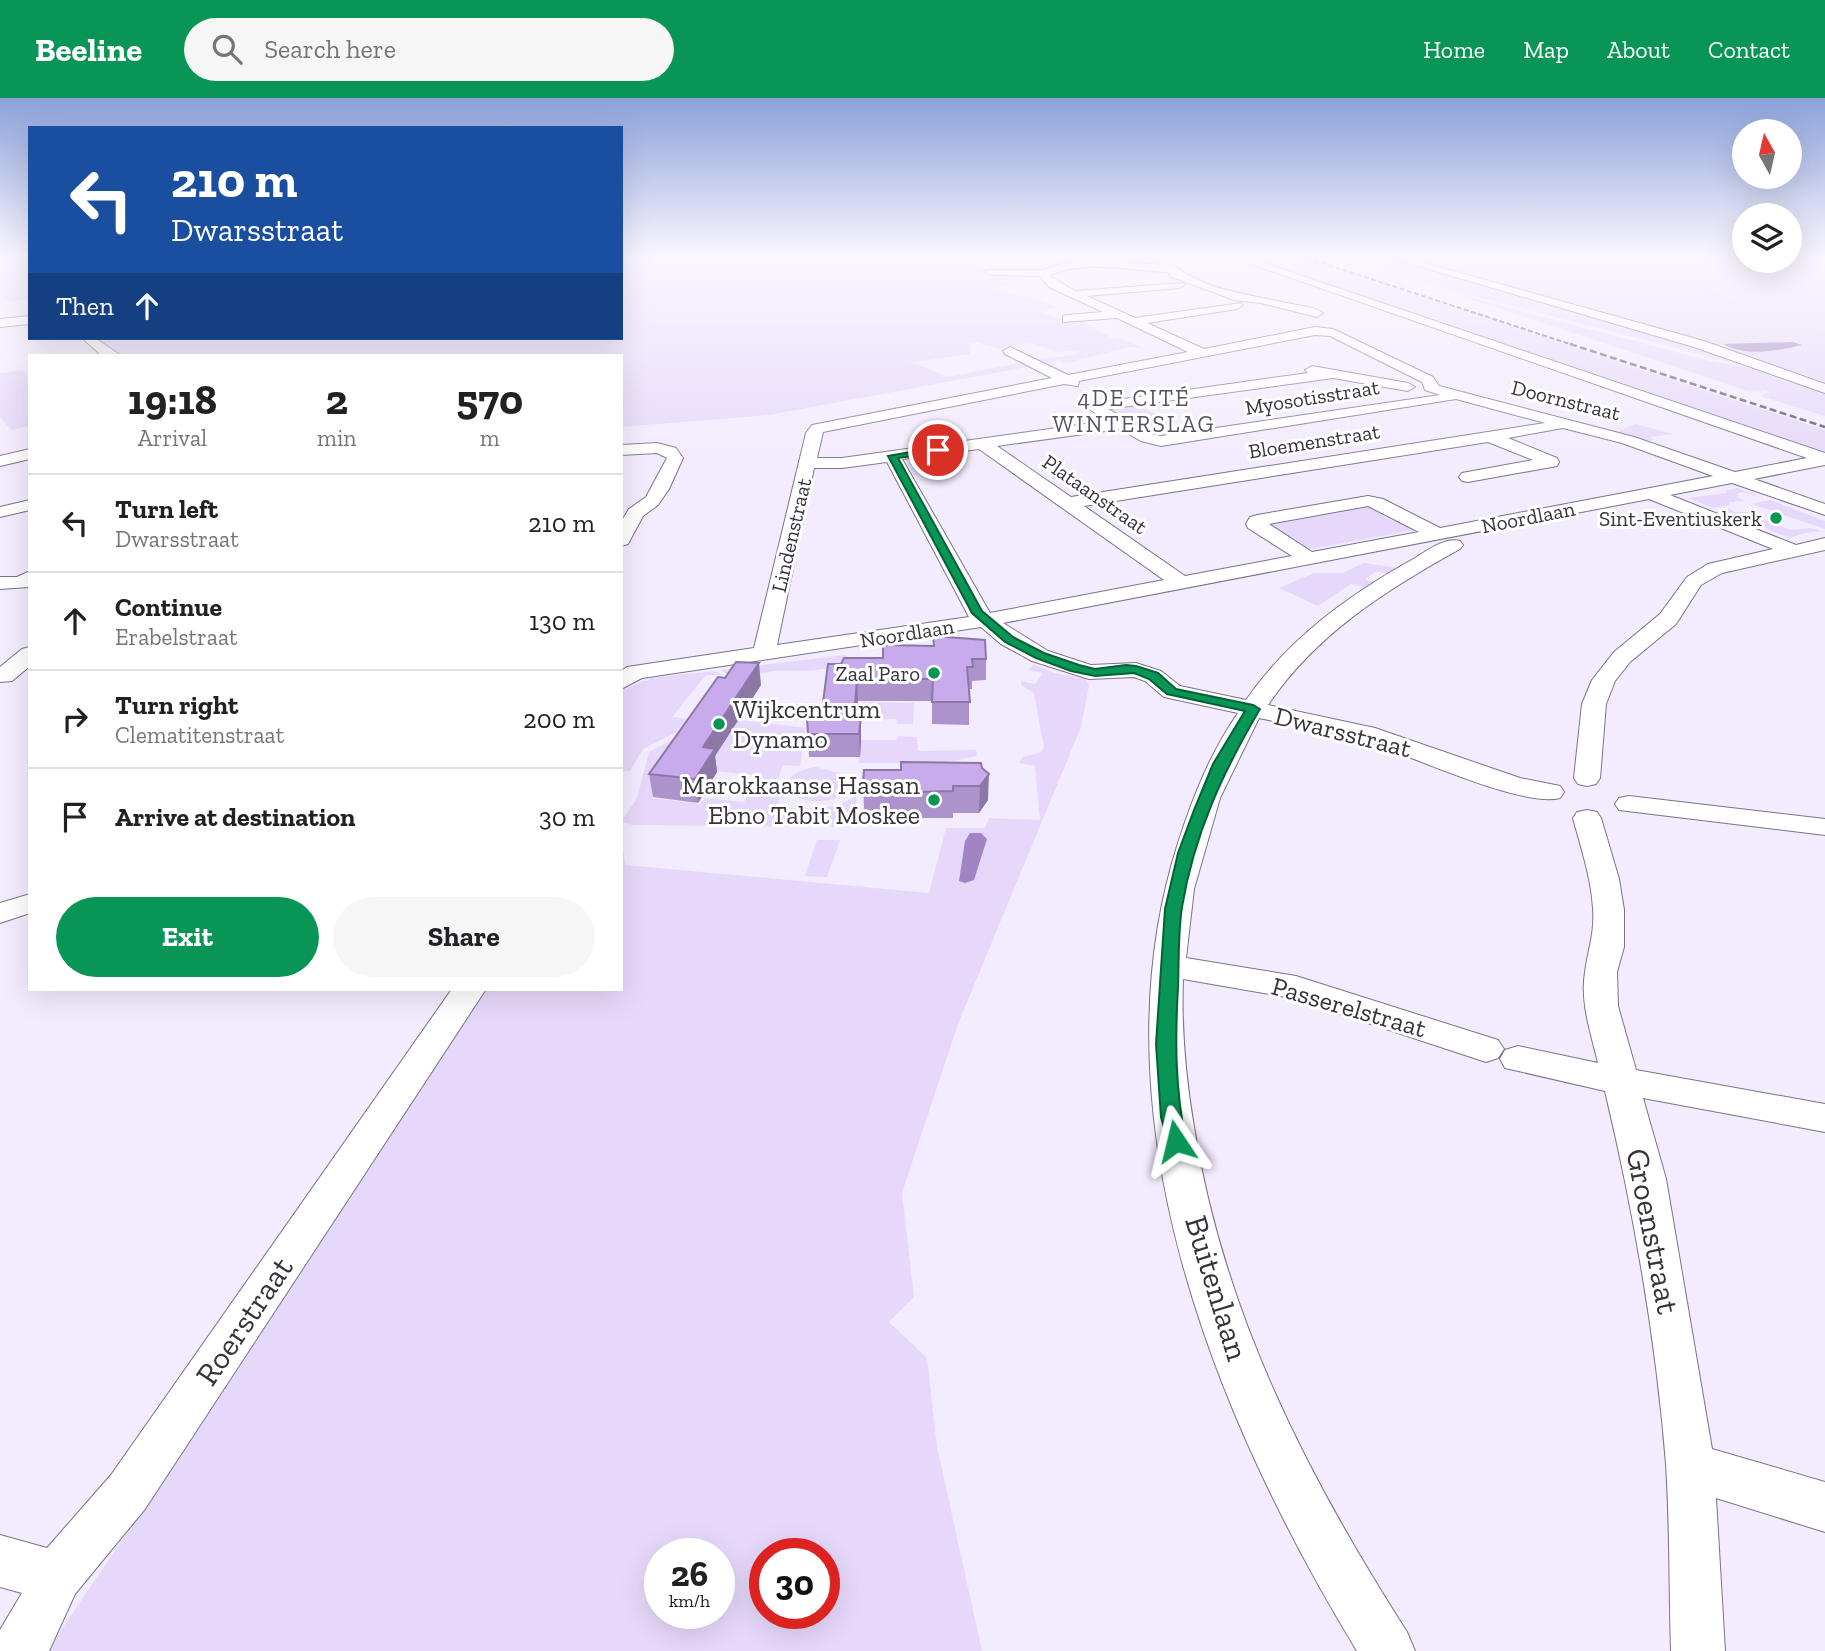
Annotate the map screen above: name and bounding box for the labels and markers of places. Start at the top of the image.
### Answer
pin [908,420,968,480]
place label: Sint-Eventiuskerk [1599,506,1762,531]
marker: Sint-Eventiuskerk [1768,510,1784,526]
place label: Zaal Paro [836,661,920,686]
marker: Zaal Paro [926,665,942,681]
place label: Wijkcentrum Dynamo [733,693,881,755]
marker: Wijkcentrum Dynamo [711,716,727,732]
place label: Marokkaanse Hassan Ebno Tabit Moskee [682,769,920,831]
marker: Marokkaanse Hassan Ebno Tabit Moskee [926,792,942,808]

